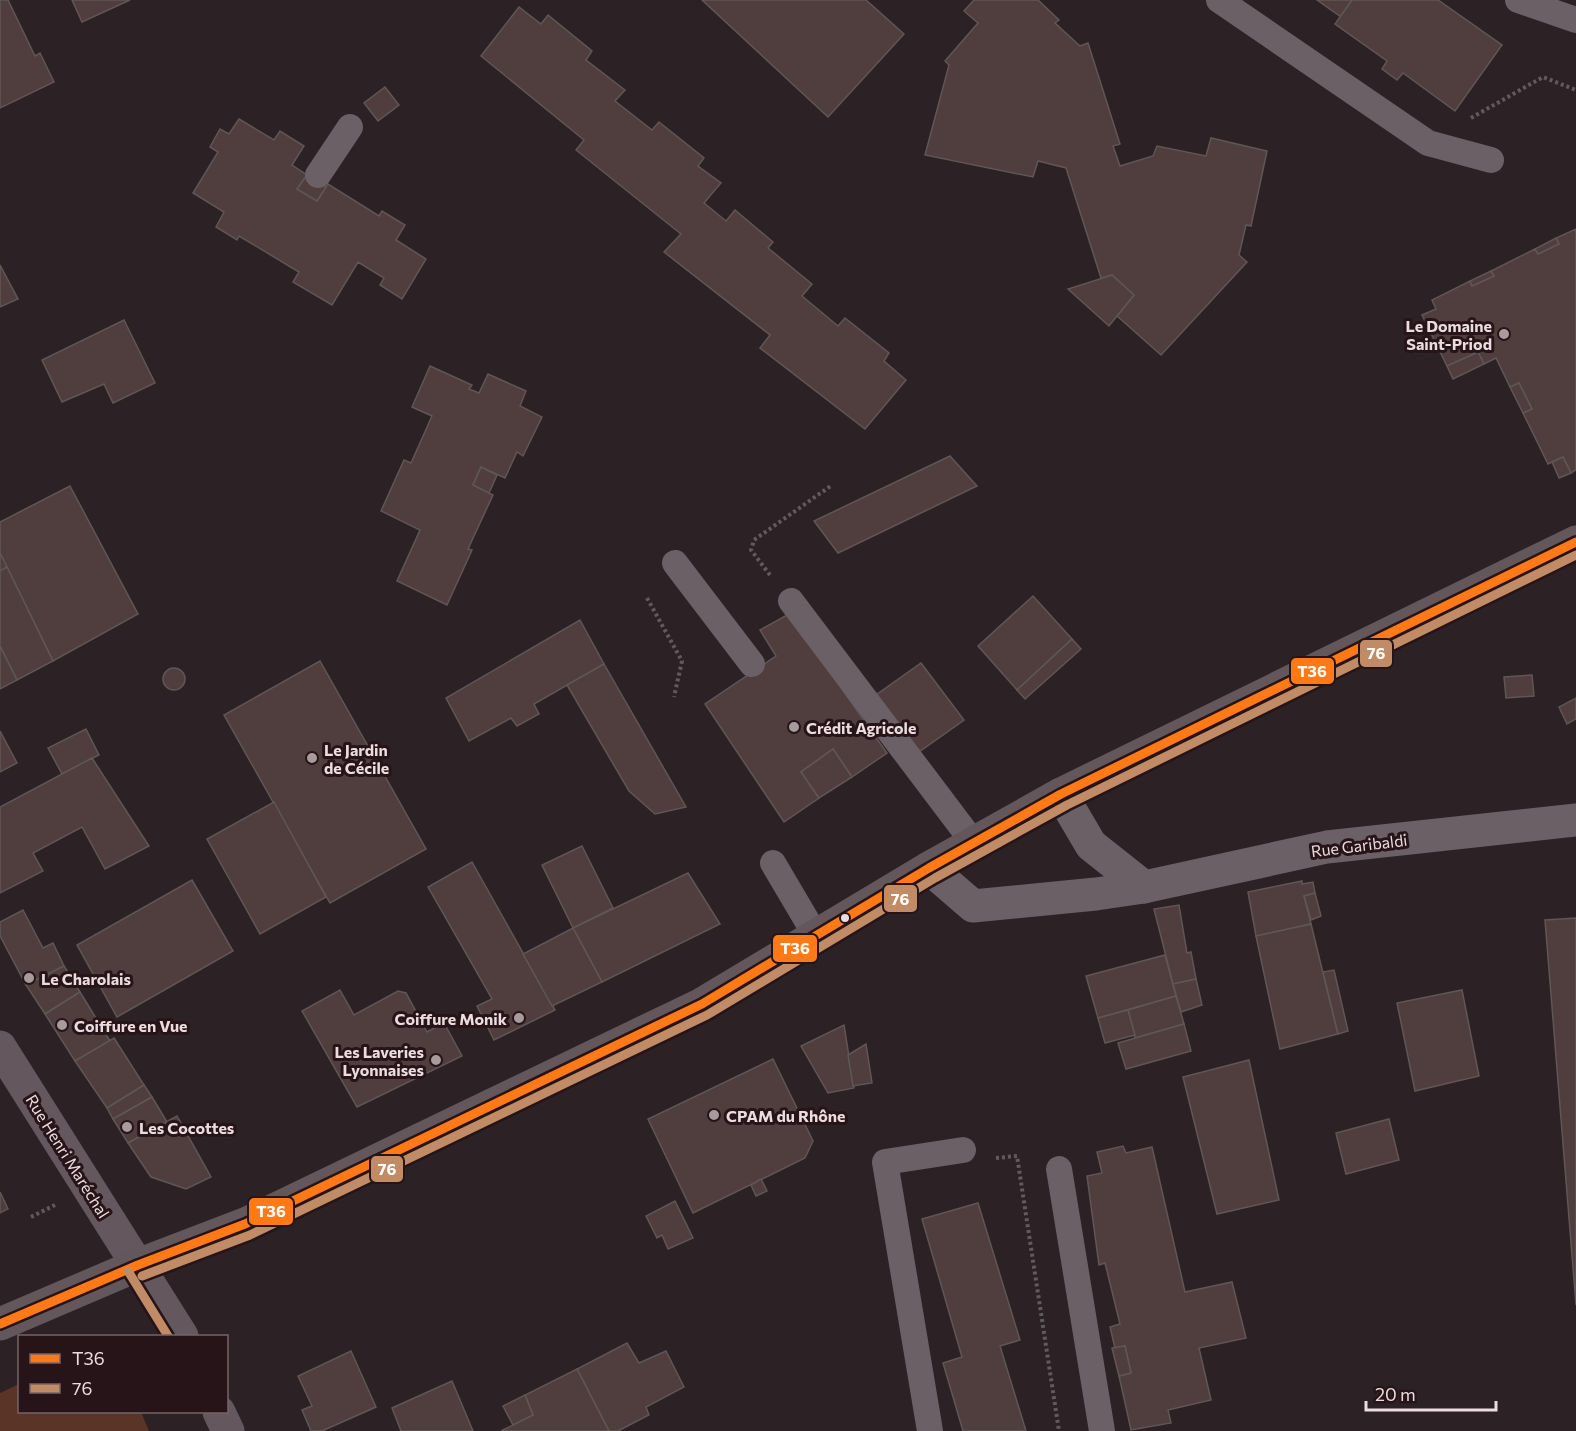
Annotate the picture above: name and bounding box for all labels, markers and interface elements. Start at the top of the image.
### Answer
place label: Le Domaine Saint-Priod [1405,316,1492,353]
marker: Le Domaine Saint-Priod [1497,327,1511,341]
line badge: 76 [1359,639,1393,668]
text: 76 [1367,643,1385,662]
line badge: T36 [1290,657,1335,685]
text: T36 [1297,661,1327,680]
place label: Crédit Agricole [806,718,916,737]
marker: Crédit Agricole [787,720,801,734]
place label: Le Jardin de Cécile [324,740,389,777]
marker: Le Jardin de Cécile [305,751,319,765]
street label: Rue Garibaldi [1310,830,1408,860]
line badge: 76 [883,884,918,913]
text: 76 [891,889,909,908]
unlabelled marker [839,912,851,924]
line badge: T36 [772,934,818,963]
text: T36 [780,938,810,957]
place label: Le Charolais [41,969,131,988]
marker: Le Charolais [22,971,36,985]
place label: Coiffure Monik [395,1009,508,1028]
marker: Coiffure Monik [512,1011,526,1025]
place label: Coiffure en Vue [74,1016,187,1035]
marker: Coiffure en Vue [55,1018,69,1032]
place label: Les Laveries Lyonnaises [335,1042,424,1079]
marker: Les Laveries Lyonnaises [429,1053,443,1067]
street label: Rue Henri Maréchal [22,1091,114,1221]
place label: CPAM du Rhône [726,1106,846,1125]
marker: CPAM du Rhône [707,1108,721,1122]
place label: Les Cocottes [139,1118,234,1137]
marker: Les Cocottes [120,1120,134,1134]
line badge: 76 [370,1155,404,1183]
text: 76 [378,1159,396,1178]
line badge: T36 [248,1197,294,1226]
text: T36 [256,1201,286,1220]
legend [18,1335,228,1413]
text: T36 [72,1347,105,1369]
scale bar [1366,1374,1496,1412]
text: 76 [72,1377,92,1399]
text: 20 m [1375,1383,1416,1405]

